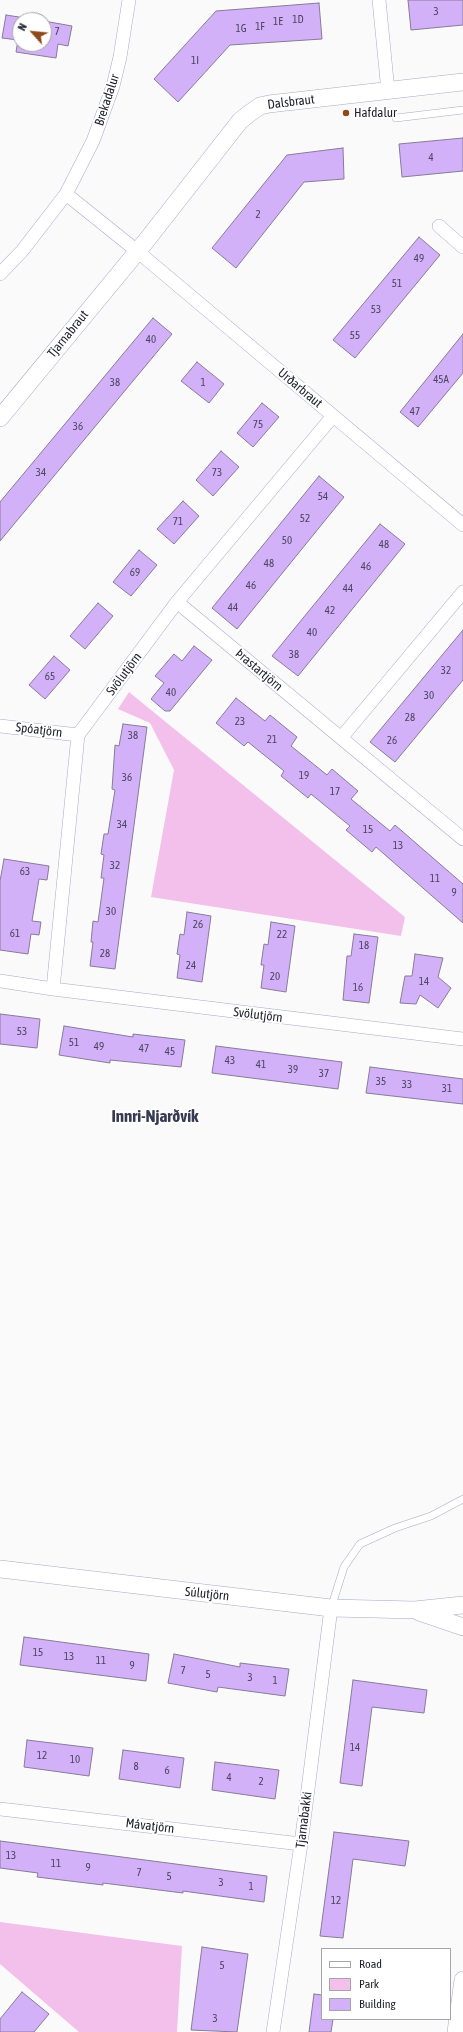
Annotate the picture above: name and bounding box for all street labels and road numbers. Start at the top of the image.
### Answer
street label: Brekadalur [91,72,123,128]
street label: Dalsbraut [267,91,315,113]
street label: Tjarnabraut [44,307,92,361]
street label: Urðarbraut [275,365,325,411]
street label: Þrastartjörn [232,646,286,694]
street label: Svölutjörn [103,650,145,698]
street label: Spóatjörn [15,719,63,741]
street label: Svölutjörn [233,1004,283,1026]
street label: Súlutjörn [184,1584,230,1604]
street label: Tjarnabakki [293,1791,315,1849]
street label: Mávatjörn [125,1815,175,1837]

